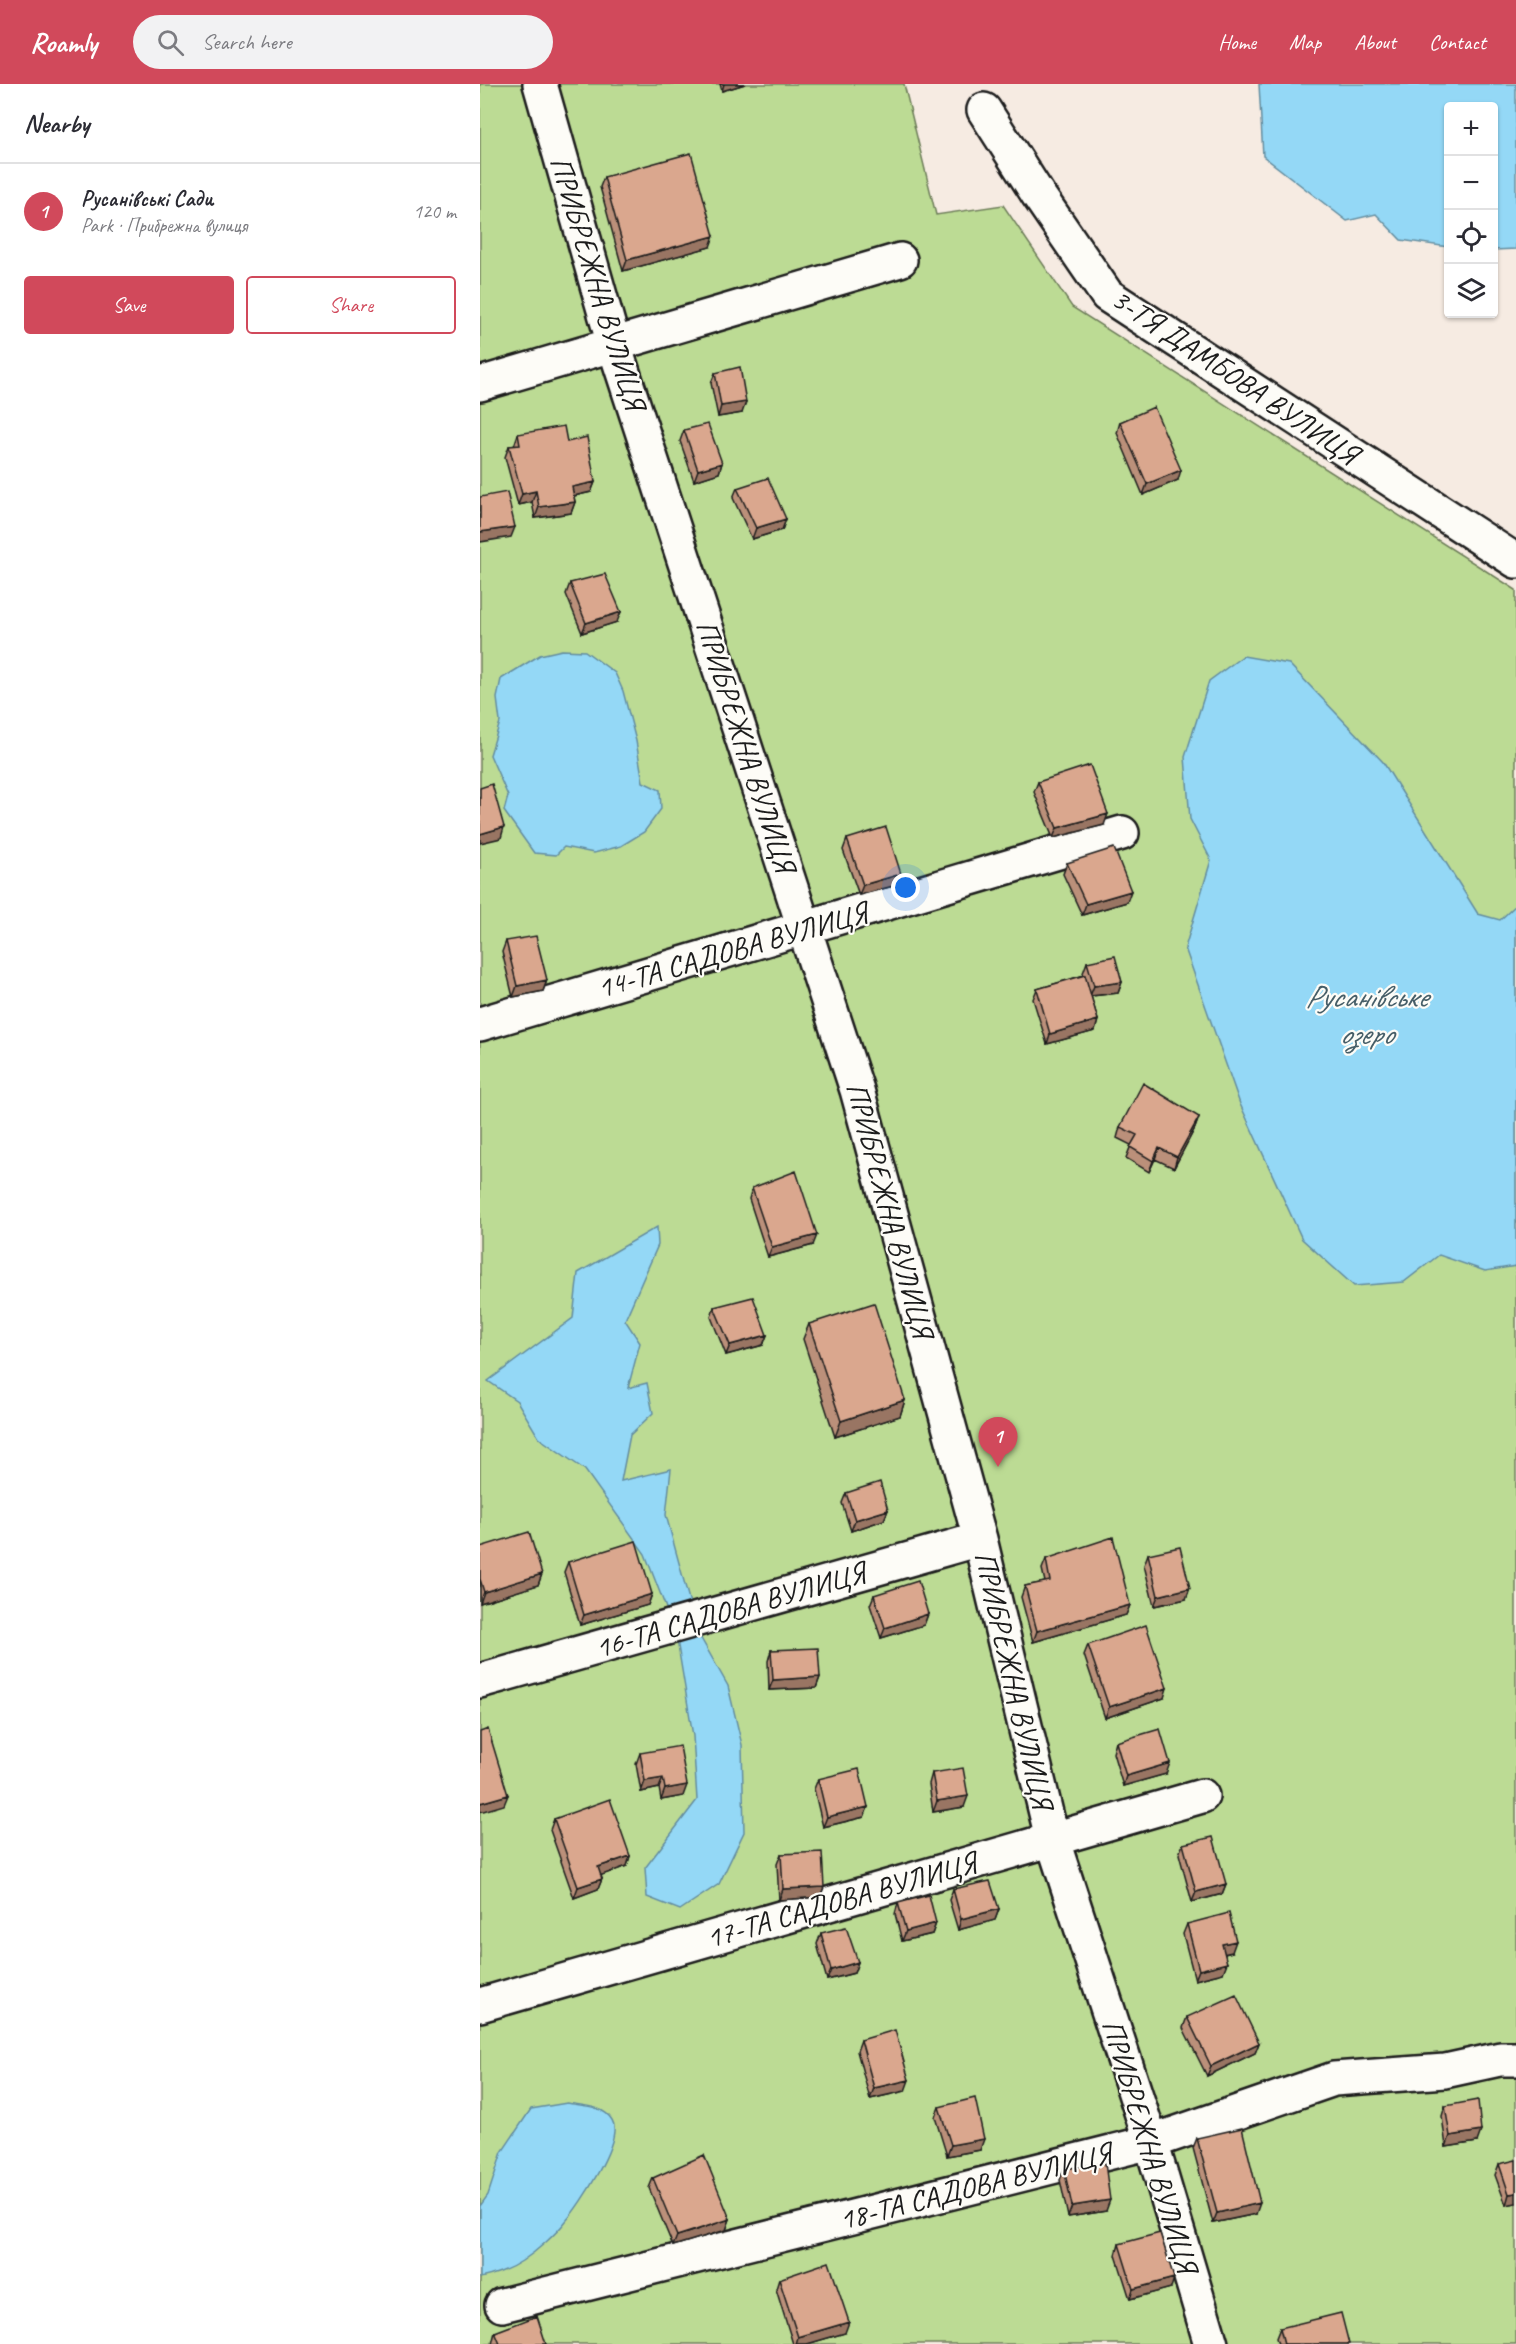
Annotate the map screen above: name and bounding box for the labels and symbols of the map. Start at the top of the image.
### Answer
street label: ПРИБРЕЖНА ВУЛИЦЯ [541,152,656,418]
street label: 3-ТЯ ДАМБОВА ВУЛИЦЯ [1104,279,1369,475]
street label: ПРИБРЕЖНА ВУЛИЦЯ [687,615,806,881]
your location [891,873,920,902]
street label: 14-ТА САДОВА ВУЛИЦЯ [593,892,876,1007]
water label: Русанівське озеро [1305,976,1432,1054]
street label: ПРИБРЕЖНА ВУЛИЦЯ [838,1078,943,1346]
pin: 1 [978,1418,1018,1467]
street label: ПРИБРЕЖНА ВУЛИЦЯ [966,1548,1063,1816]
street label: 16-ТА САДОВА ВУЛИЦЯ [591,1552,874,1667]
street label: 17-ТА САДОВА ВУЛИЦЯ [702,1842,985,1957]
street label: ПРИБРЕЖНА ВУЛИЦЯ [1093,2015,1208,2281]
street label: 18-ТА САДОВА ВУЛИЦЯ [835,2133,1119,2238]

